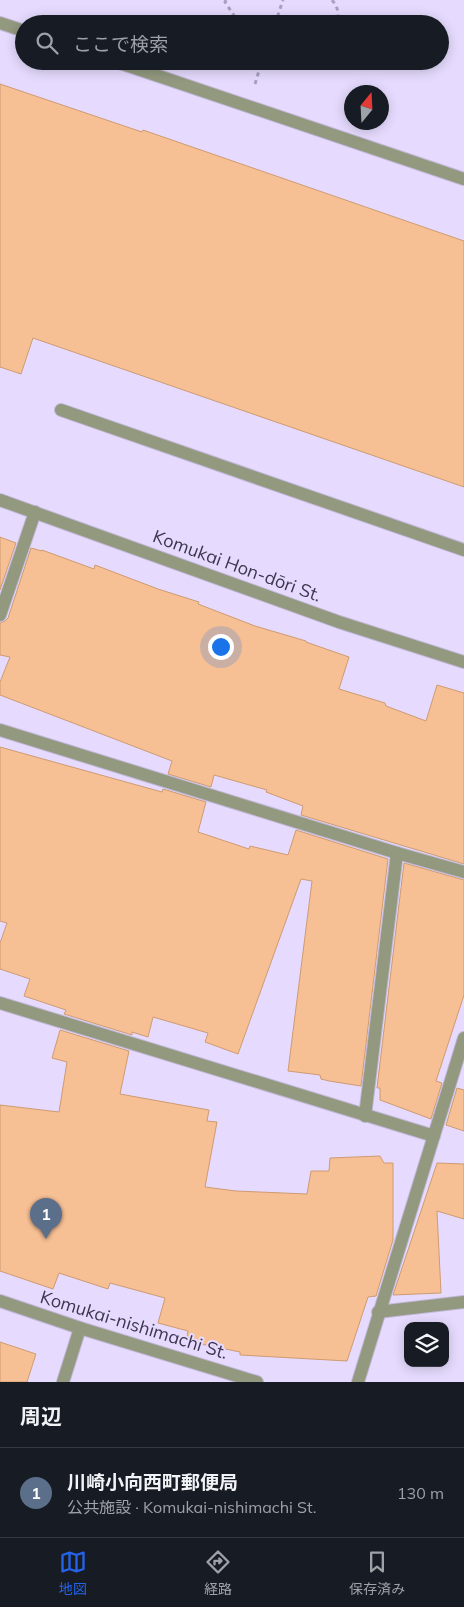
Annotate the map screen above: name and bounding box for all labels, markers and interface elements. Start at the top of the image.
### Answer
search box [15,15,449,70]
icon: search [33,29,61,57]
text: ここで検索 [73,32,168,56]
north arrow [344,85,389,130]
street label: Komukai Hon-dōri St. [150,524,325,607]
your location [208,634,234,660]
pin: 1 [30,1198,62,1239]
street label: Komukai-nishimachi St. [37,1285,231,1364]
map controls [404,1322,449,1367]
button: layers [404,1322,449,1367]
text: 周辺 [20,1403,62,1429]
text: 川崎小向西町郵便局 [67,1470,238,1494]
text: 1 [31,1483,41,1503]
text: 130 m [397,1483,444,1503]
text: 公共施設 · Komukai-nishimachi St. [67,1497,316,1517]
tab: 地図 [59,1548,87,1598]
tab: 経路 [204,1548,232,1598]
tab: 保存済み [349,1548,405,1598]

